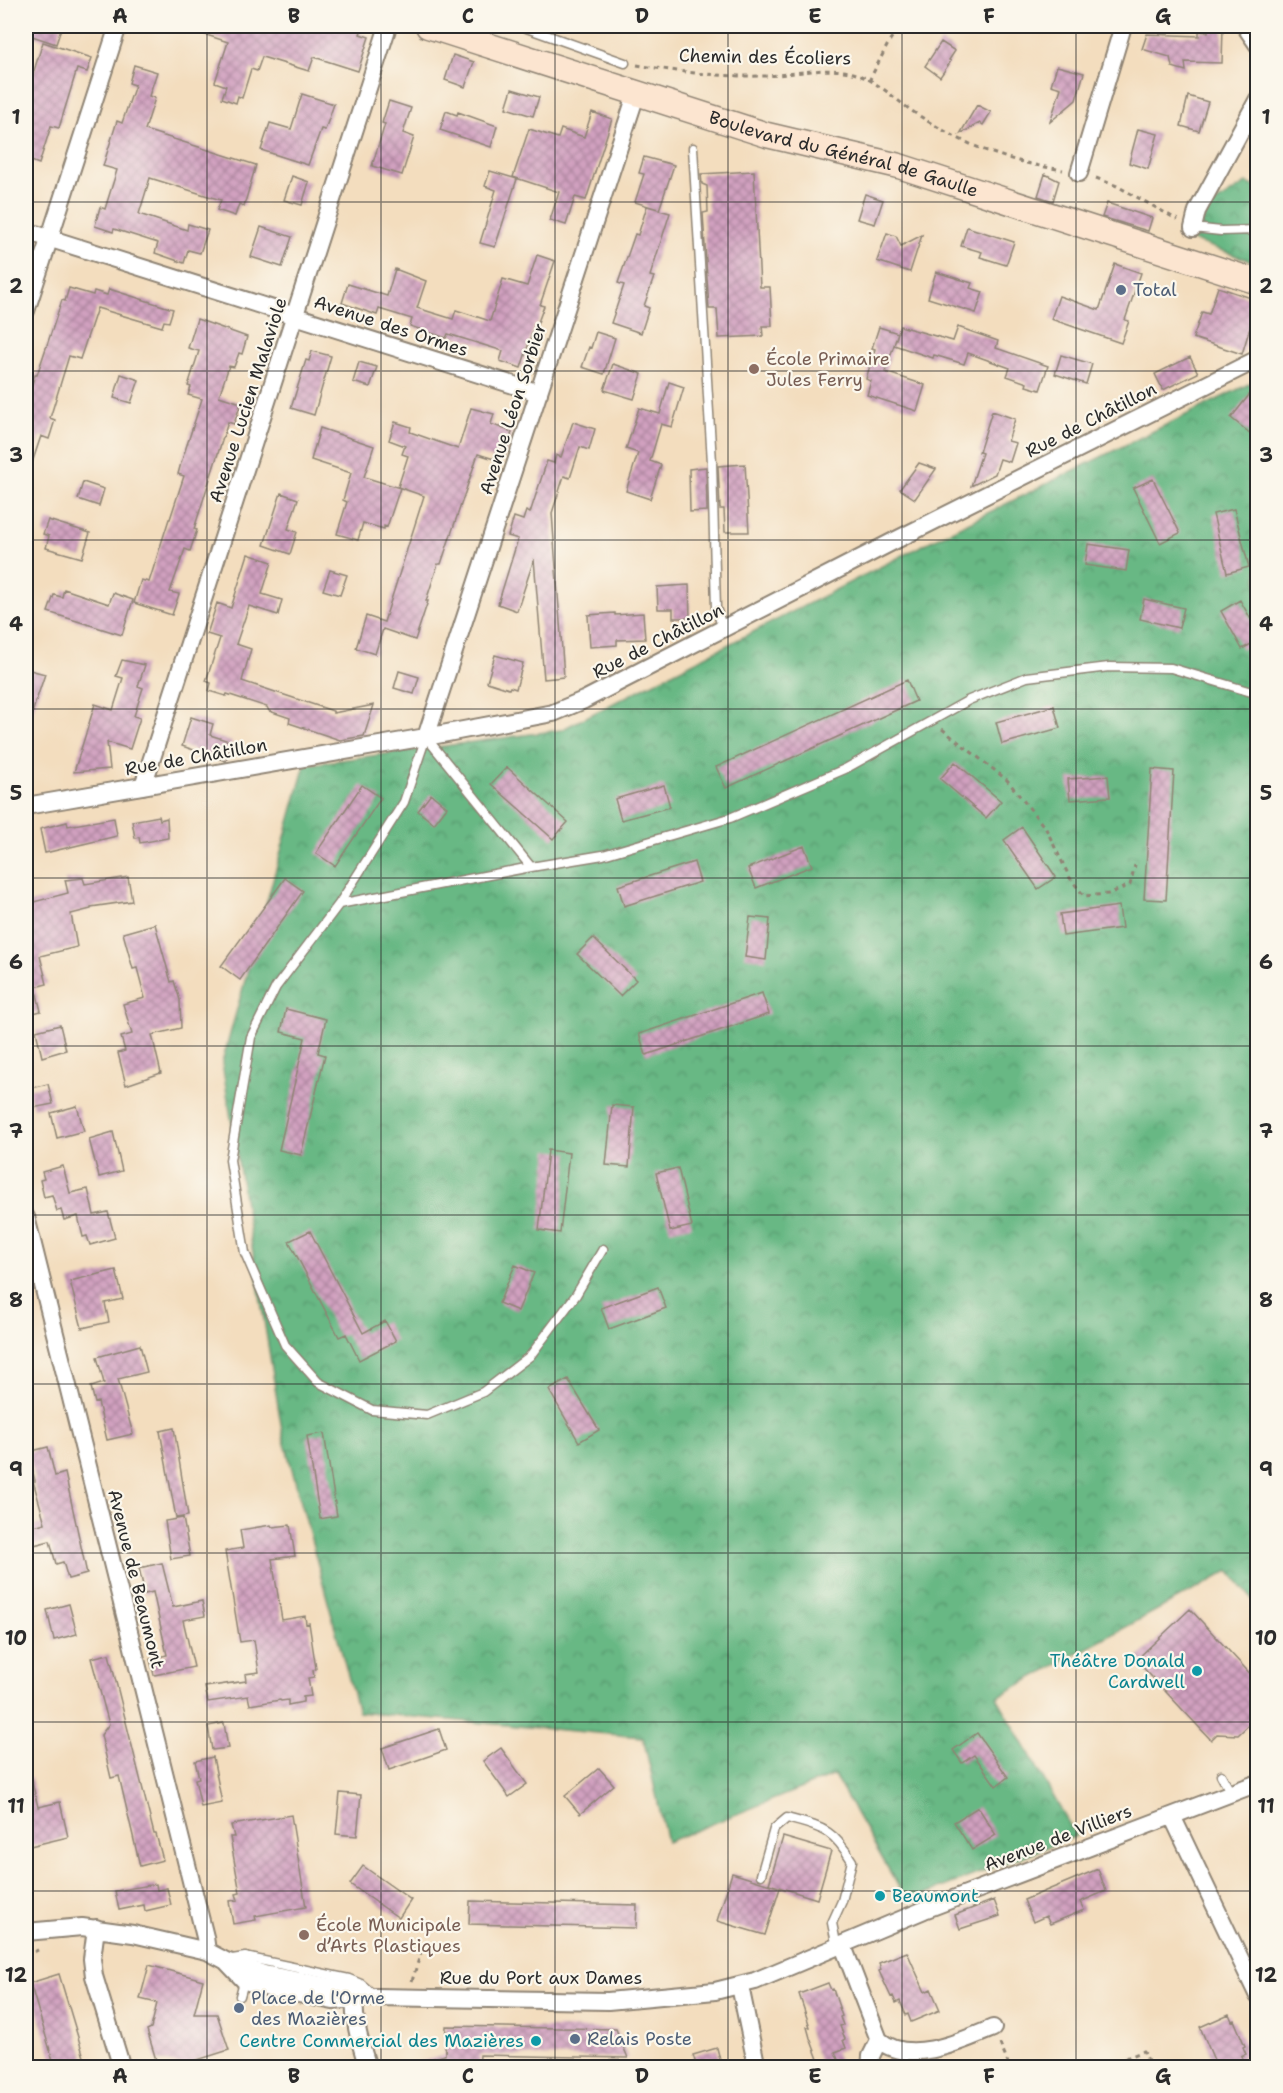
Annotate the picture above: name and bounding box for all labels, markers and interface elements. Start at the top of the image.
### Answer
text: A [112,3,128,29]
text: B [288,3,300,29]
text: C [462,3,474,29]
text: D [635,3,649,29]
text: E [808,3,822,29]
text: F [983,3,995,29]
text: G [1155,3,1171,29]
street label: Chemin des Écoliers [679,43,851,71]
text: 1 [11,104,21,130]
text: 1 [1261,104,1271,130]
street label: Boulevard du Général de Gaulle [706,105,981,203]
text: 2 [9,273,23,299]
text: 2 [1259,273,1273,299]
place label: Total [1133,278,1177,302]
marker: Total [1114,283,1128,297]
street label: Avenue des Ormes [311,290,471,362]
street label: Avenue Lucien Malaviole [203,294,293,506]
street label: Avenue Léon Sorbier [474,320,552,498]
place label: École Primaire Jules Ferry [766,347,890,392]
marker: École Primaire Jules Ferry [747,362,761,376]
street label: Rue de Châtillon [1021,377,1161,463]
text: 3 [9,442,23,468]
text: 3 [1259,442,1273,468]
street label: Rue de Châtillon [588,598,728,684]
text: 4 [9,611,23,637]
text: 4 [1259,611,1273,637]
street label: Rue de Châtillon [123,733,269,781]
text: 5 [10,780,22,806]
text: 5 [1260,780,1272,806]
text: 6 [9,949,23,975]
text: 6 [1259,949,1273,975]
text: 7 [9,1118,23,1144]
text: 7 [1259,1118,1273,1144]
text: 8 [9,1287,23,1313]
text: 8 [1259,1287,1273,1313]
text: 9 [9,1456,23,1482]
text: 9 [1259,1456,1273,1482]
street label: Avenue de Beaumont [102,1487,170,1671]
text: 10 [5,1625,27,1651]
text: 10 [1255,1625,1277,1651]
place label: Théâtre Donald Cardwell [1050,1649,1186,1694]
marker: Théâtre Donald Cardwell [1190,1664,1204,1678]
text: 11 [7,1793,25,1819]
text: 11 [1257,1793,1275,1819]
street label: Avenue de Villiers [981,1799,1135,1877]
place label: Beaumont [892,1884,979,1908]
marker: Beaumont [873,1889,887,1903]
place label: École Municipale d’Arts Plastiques [316,1913,461,1958]
marker: École Municipale d’Arts Plastiques [297,1928,311,1942]
text: 12 [5,1962,27,1988]
text: 12 [1255,1962,1277,1988]
street label: Rue du Port aux Dames [440,1966,642,1990]
place label: Place de l'Orme des Mazières [251,1986,385,2031]
marker: Place de l'Orme des Mazières [232,2001,246,2015]
place label: Relais Poste [587,2027,692,2051]
place label: Centre Commercial des Mazières [239,2029,524,2053]
marker: Relais Poste [568,2032,582,2046]
marker: Centre Commercial des Mazières [529,2034,543,2048]
text: A [112,2063,128,2089]
text: B [288,2063,300,2089]
text: C [462,2063,474,2089]
text: D [635,2063,649,2089]
text: E [808,2063,822,2089]
text: F [983,2063,995,2089]
text: G [1155,2063,1171,2089]

